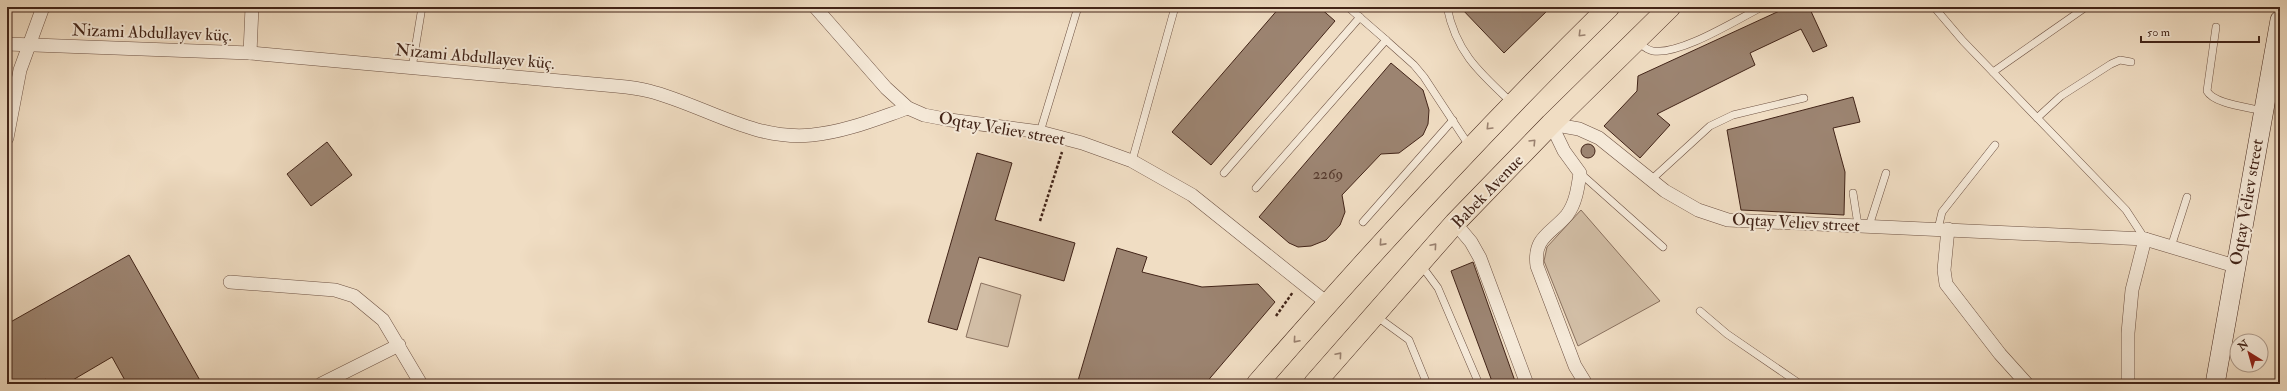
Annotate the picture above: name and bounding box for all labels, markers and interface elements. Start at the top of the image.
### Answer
scale bar [2141,18,2259,44]
street label: Nizami Abdullayev küç. [71,19,232,47]
text: 50 m [2147,25,2171,40]
one-way arrow [1578,30,1586,37]
street label: Nizami Abdullayev küç. [394,39,556,75]
street label: Oqtay Veliev street [937,107,1067,151]
one-way arrow [1487,122,1494,129]
street label: Oqtay Veliev street [2225,137,2269,267]
one-way arrow [1529,139,1536,147]
street label: Babek Avenue [1447,150,1528,233]
house number: 2269 [1313,165,1343,184]
street label: Oqtay Veliev street [1731,209,1861,237]
one-way arrow [1380,238,1387,246]
one-way arrow [1430,244,1437,251]
north arrow [2229,333,2269,373]
one-way arrow [1293,335,1300,342]
text: N [2235,337,2252,354]
one-way arrow [1335,352,1342,359]

